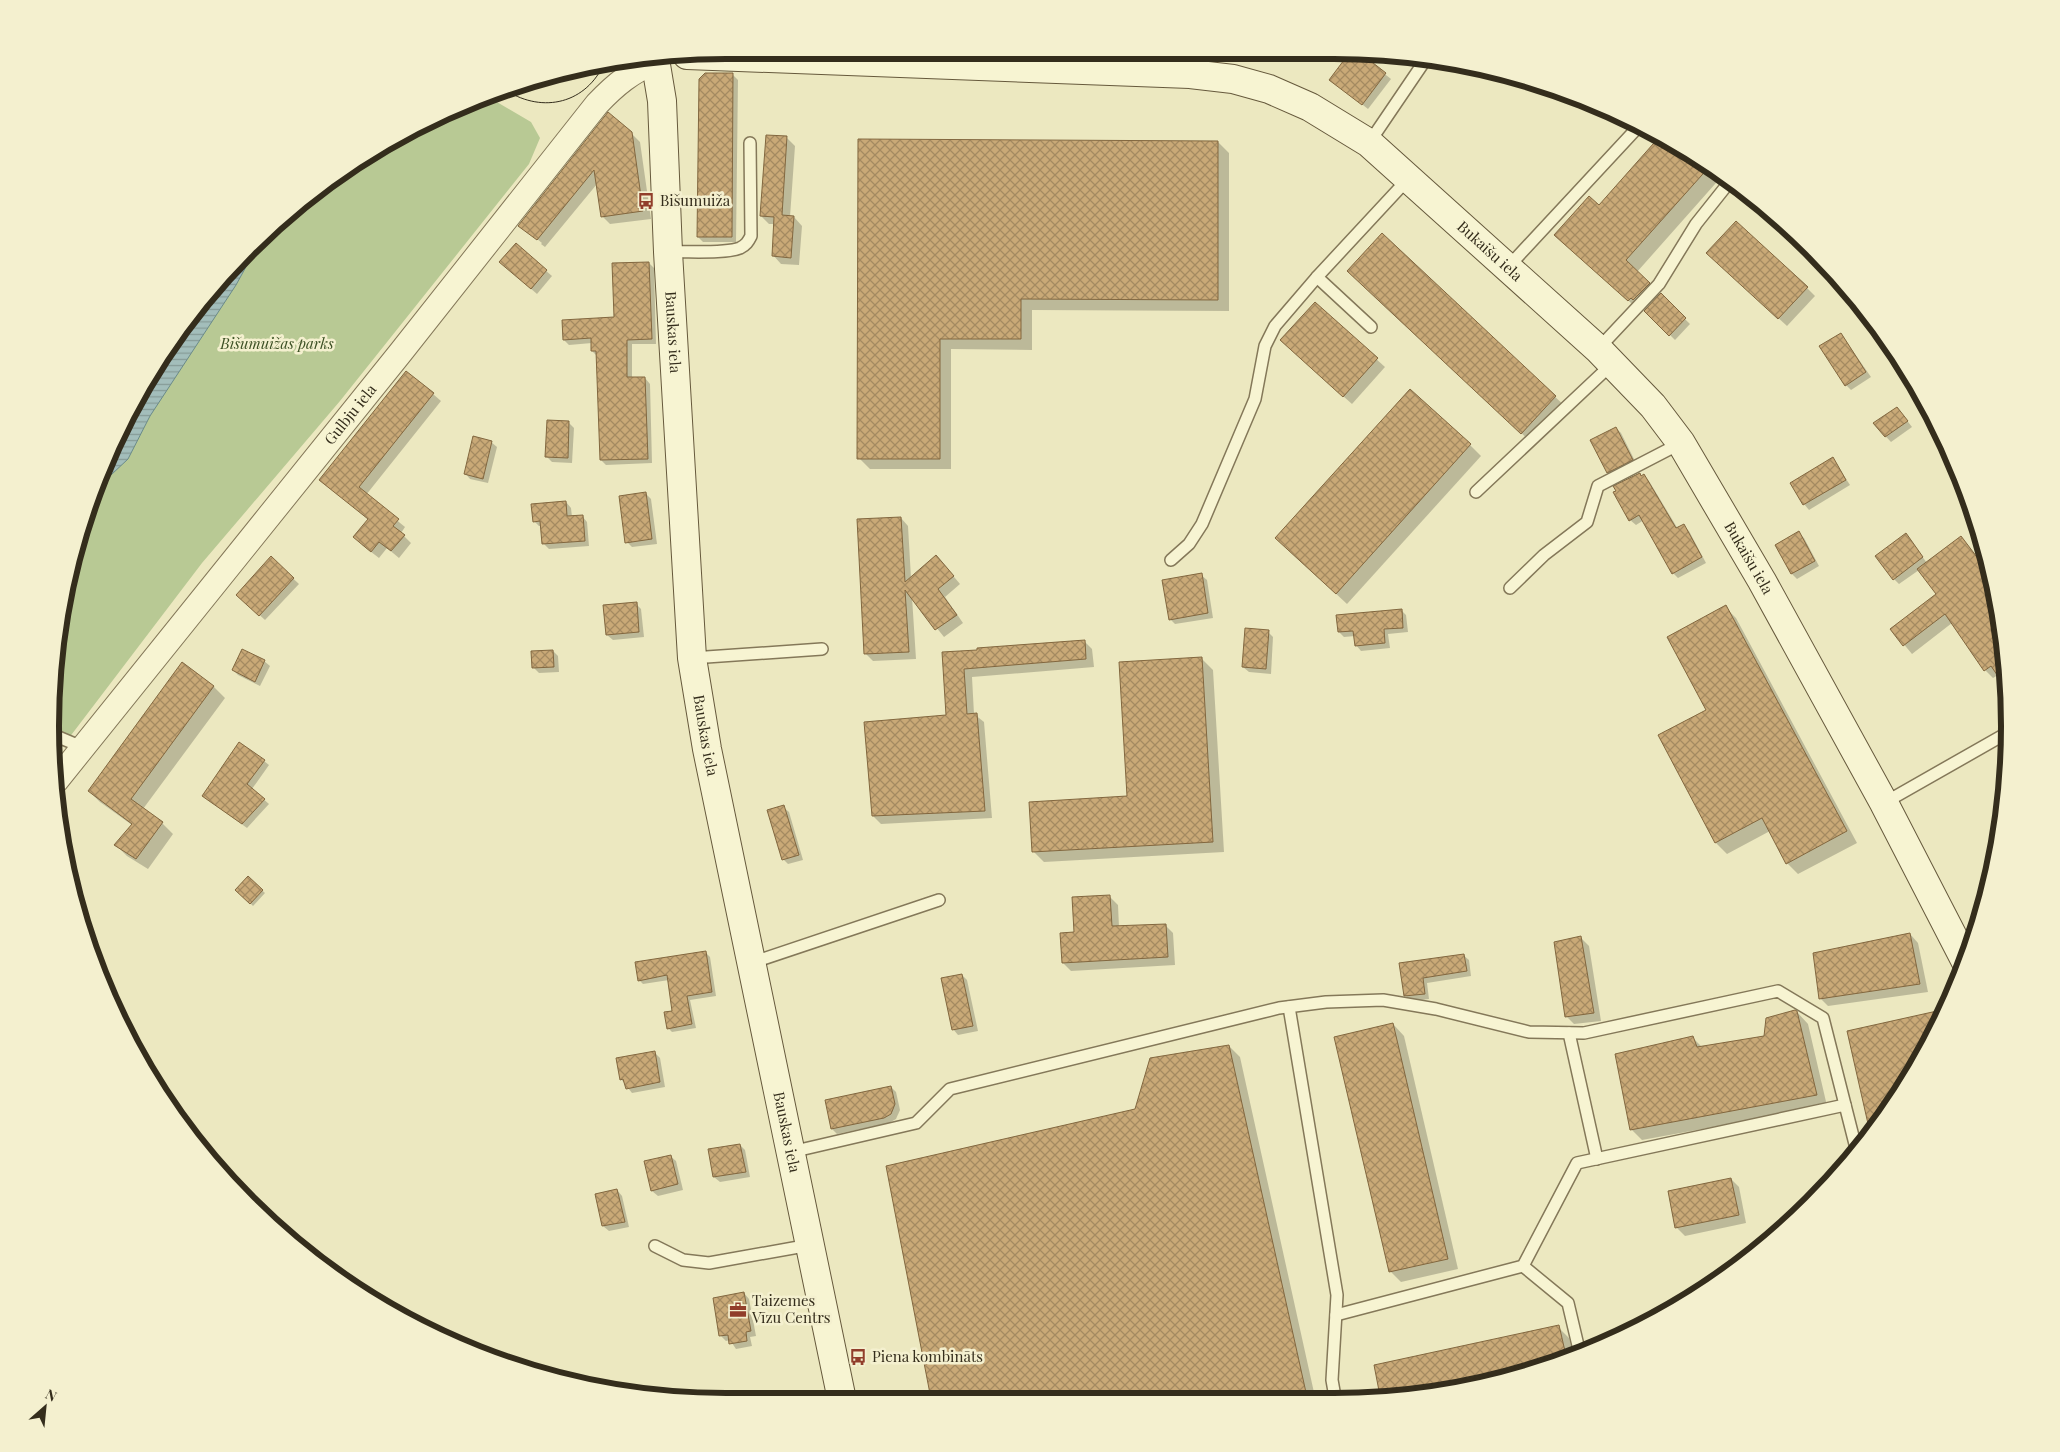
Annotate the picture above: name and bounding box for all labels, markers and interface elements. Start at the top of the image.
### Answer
place label: Bišumuiža [660,190,731,210]
bus stop icon: Bišumuiža [636,191,656,211]
street label: Bukaišu iela [1453,216,1527,286]
street label: Bauskas iela [661,291,686,374]
park label: Bišumuižas parks [219,333,334,353]
street label: Gulbju iela [319,379,381,449]
street label: Bukaišu iela [1720,518,1779,598]
street label: Bauskas iela [689,693,723,778]
street label: Bauskas iela [769,1090,806,1175]
place label: Taizemes Vīzu Centrs [751,1290,831,1327]
office icon: Taizemes Vīzu Centrs [728,1300,748,1320]
place label: Piena kombināts [872,1346,983,1366]
bus stop icon: Piena kombināts [848,1347,868,1367]
north arrow [20,1382,70,1432]
text: N [42,1384,60,1406]

